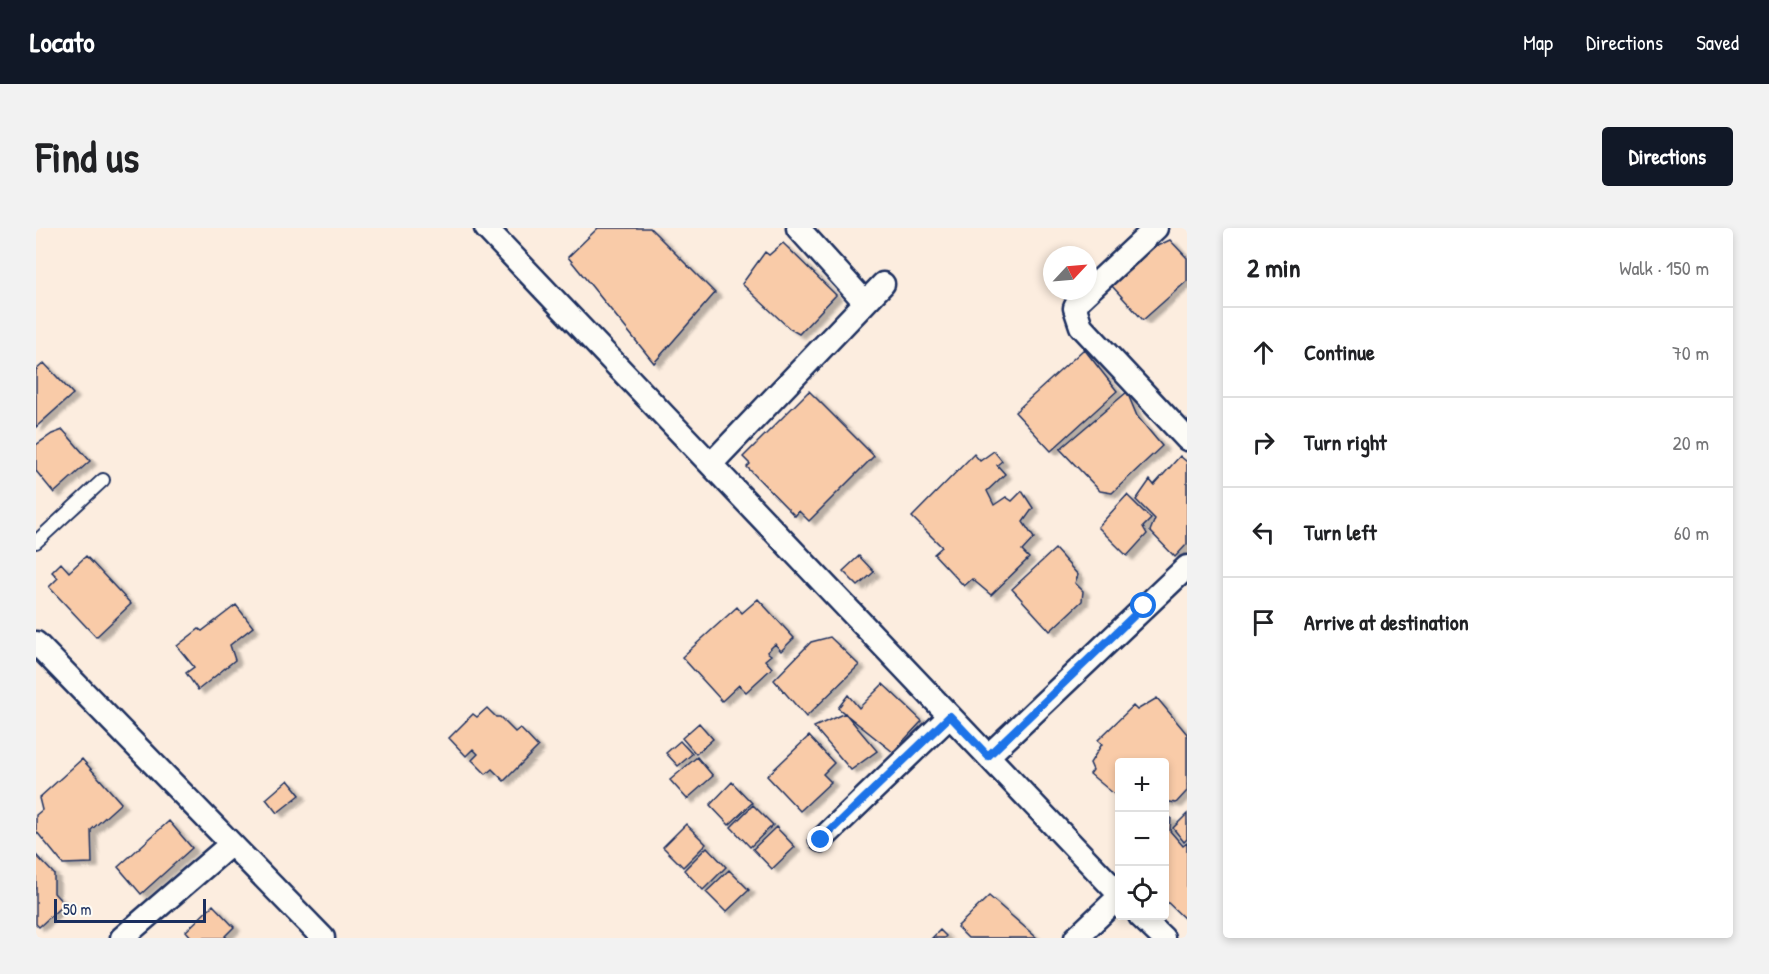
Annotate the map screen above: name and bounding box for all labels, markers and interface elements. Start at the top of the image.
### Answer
text: Locato [30,23,94,61]
text: Map [1523,28,1553,57]
text: Directions [1586,28,1663,57]
text: Saved [1696,28,1739,57]
button: Directions [1602,127,1733,186]
text: Find us [36,128,139,185]
north arrow [1043,246,1097,300]
text: 2 min [1247,250,1300,285]
text: Walk · 150 m [1619,254,1709,281]
icon: ahead [1247,336,1280,369]
text: Continue [1304,337,1375,367]
text: 70 m [1672,339,1709,366]
icon: right [1247,426,1280,459]
text: Turn right [1304,427,1387,457]
text: 20 m [1672,429,1709,456]
icon: left [1247,516,1280,549]
text: Turn left [1304,517,1377,547]
text: 60 m [1674,519,1709,546]
route start [1130,592,1156,618]
icon: arrive [1247,606,1280,639]
text: Arrive at destination [1304,607,1469,637]
map controls [1115,758,1169,920]
button: + [1115,758,1169,812]
button: − [1115,812,1169,866]
route end [807,826,833,852]
button: locate [1115,866,1169,920]
scale bar [54,896,206,924]
text: 50 m [63,898,92,920]

